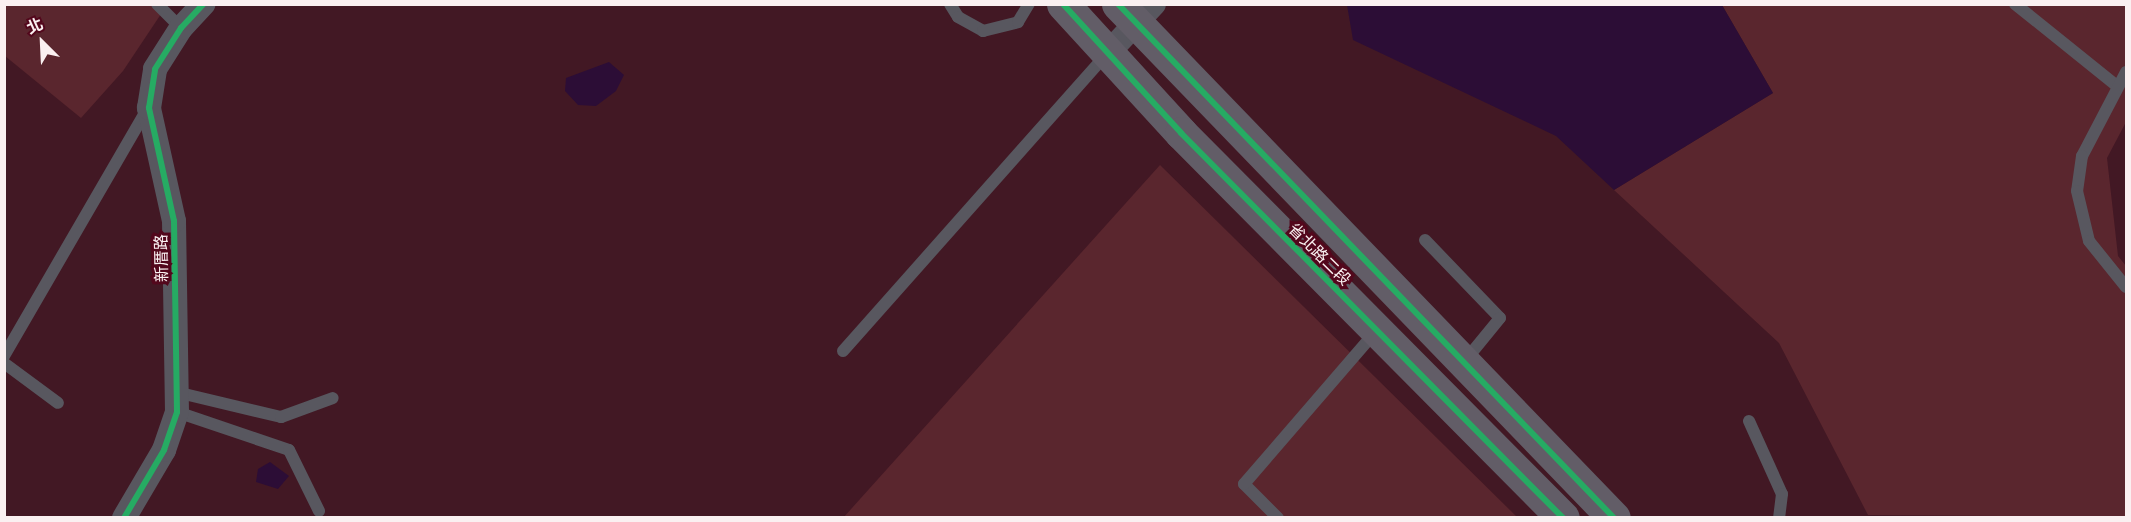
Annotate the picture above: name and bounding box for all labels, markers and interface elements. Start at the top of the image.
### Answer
north arrow [12,12,72,72]
text: 北 [24,14,46,37]
street label: 省北路二段 [1285,219,1355,289]
street label: 新厝路 [151,234,171,282]

